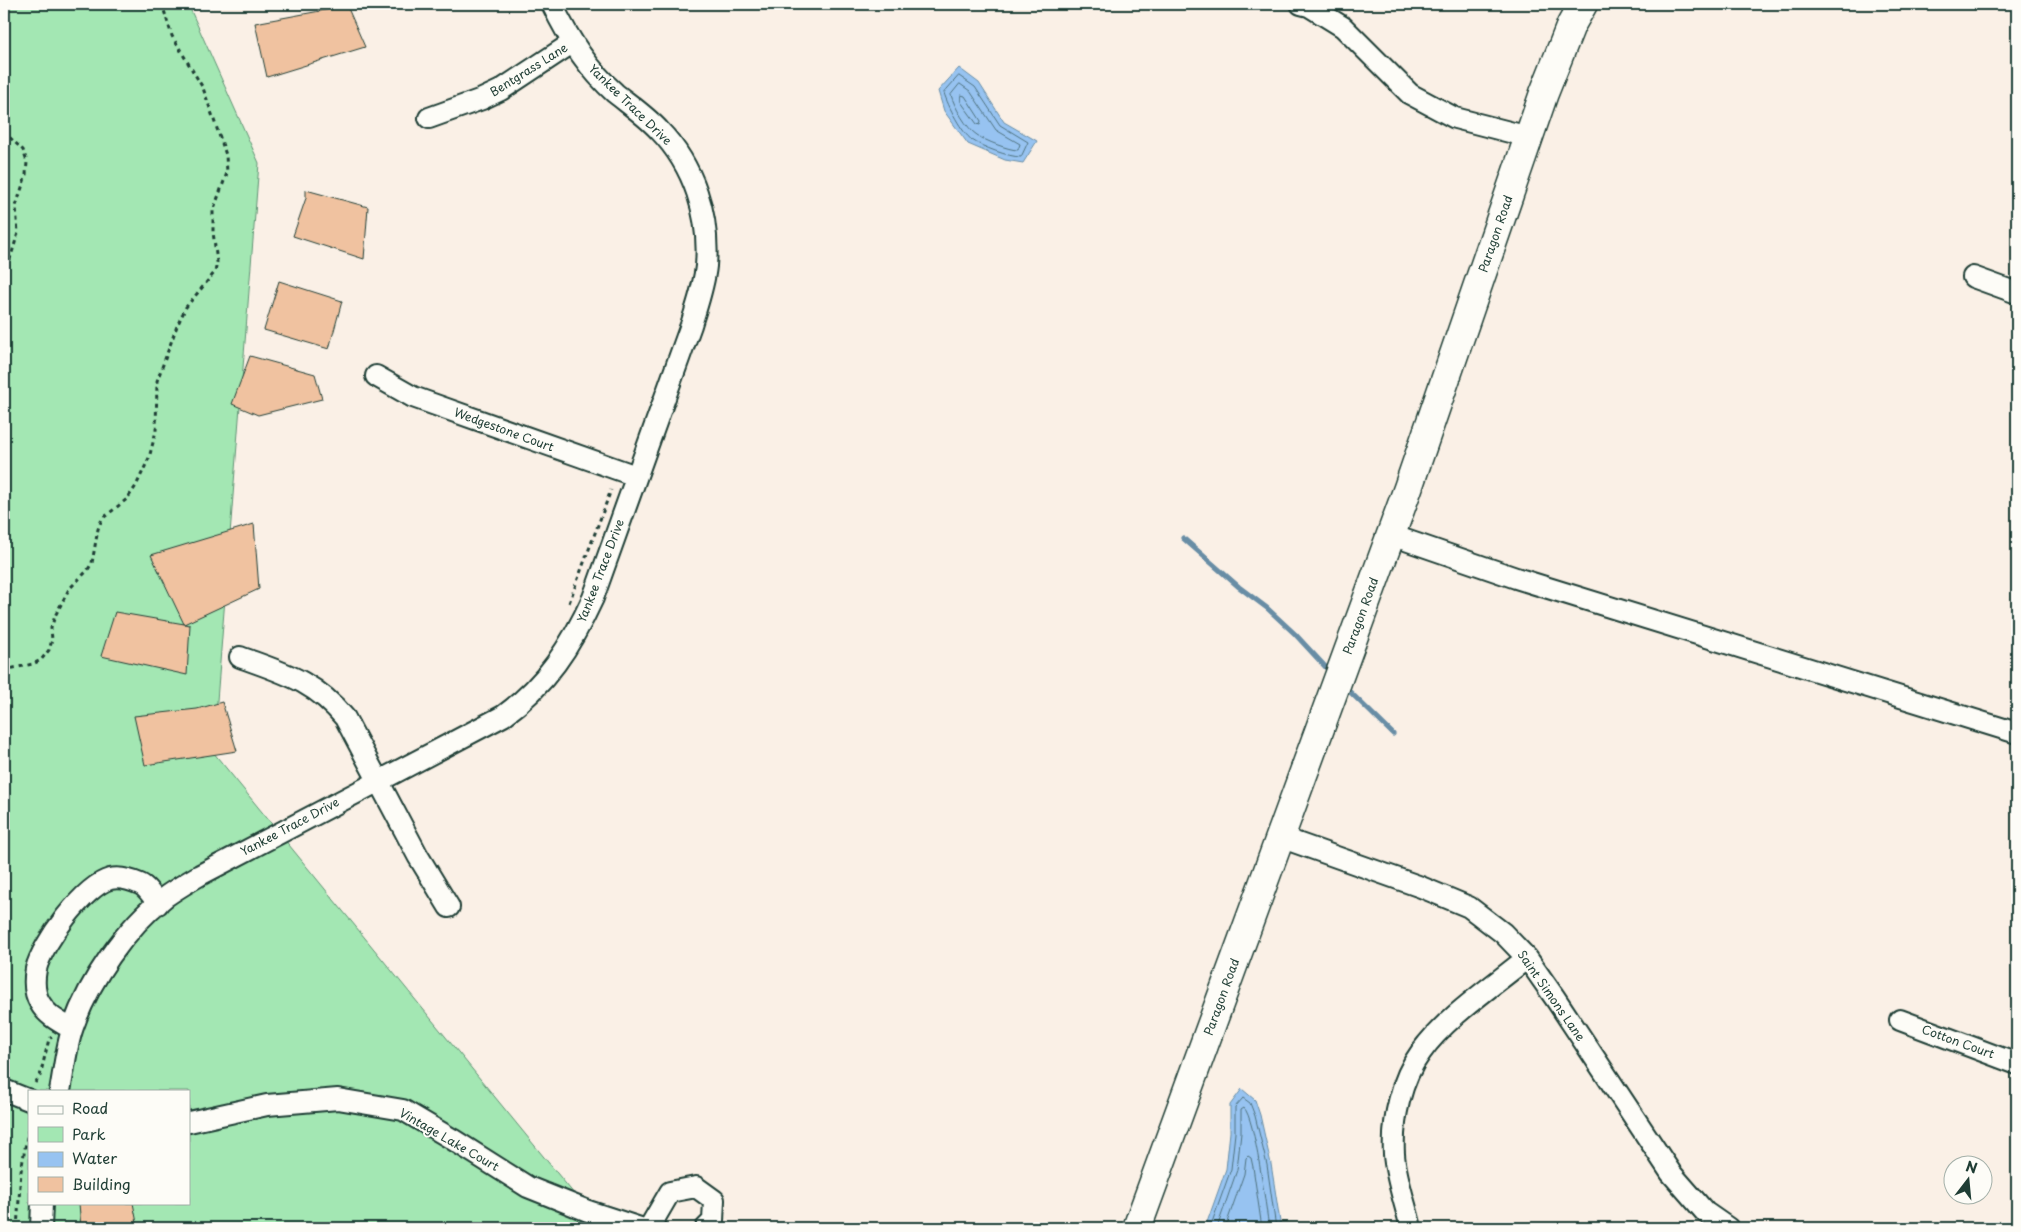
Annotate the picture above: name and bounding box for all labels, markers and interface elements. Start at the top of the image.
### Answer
street label: Bentgrass Lane [486,38,571,100]
street label: Yankee Trace Drive [585,60,676,149]
street label: Paragon Road [1473,193,1517,275]
street label: Wedgestone Court [452,403,557,456]
street label: Yankee Trace Drive [572,516,628,625]
street label: Paragon Road [1338,575,1382,657]
street label: Yankee Trace Drive [237,792,342,860]
street label: Saint Simons Lane [1514,946,1590,1045]
street label: Paragon Road [1199,956,1243,1038]
street label: Cotton Court [1919,1020,1997,1063]
legend [28,1090,190,1204]
text: Road [72,1096,108,1119]
street label: Vintage Lake Court [396,1103,503,1175]
text: Park [72,1122,106,1145]
text: Water [72,1146,117,1169]
north arrow [1944,1154,1994,1204]
text: N [1963,1155,1980,1179]
text: Building [72,1172,131,1195]

